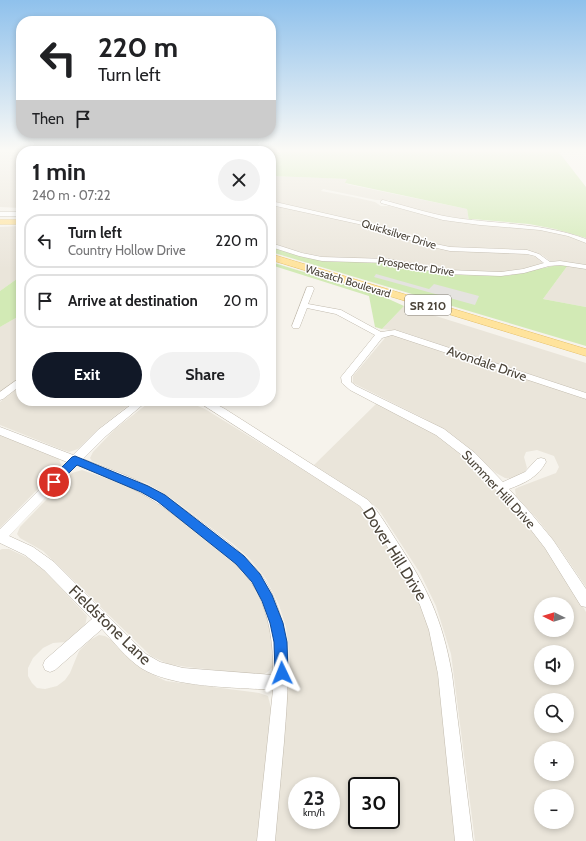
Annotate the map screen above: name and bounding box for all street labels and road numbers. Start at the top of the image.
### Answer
street label: Quicksilver Drive [360,216,438,252]
street label: Prospector Drive [377,253,456,279]
street label: Wasatch Boulevard [304,261,392,301]
road number: SR 210 [405,295,451,315]
street label: Avondale Drive [445,342,529,384]
street label: Summer Hill Drive [459,447,539,532]
street label: Dover Hill Drive [359,504,431,604]
street label: Fieldstone Lane [65,581,155,669]

